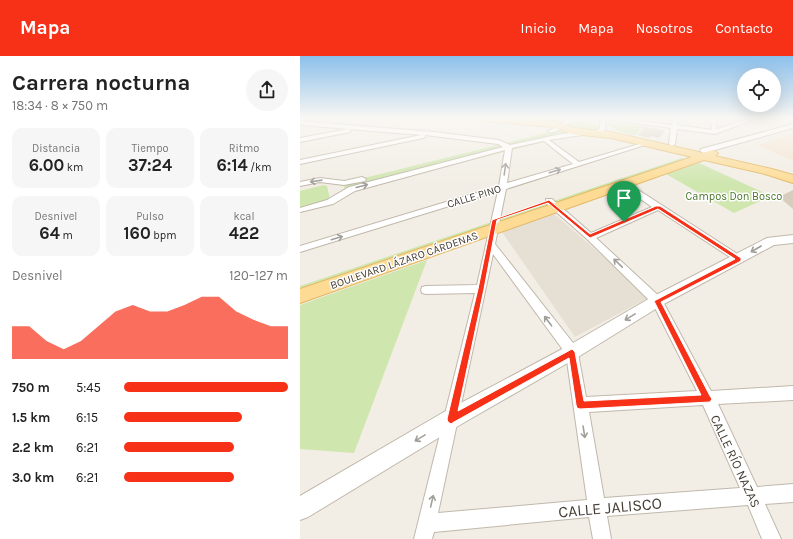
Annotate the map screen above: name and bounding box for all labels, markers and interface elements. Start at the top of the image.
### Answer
text: Mapa [20,17,70,39]
text: Inicio [521,20,556,37]
text: Mapa [578,20,614,37]
text: Nosotros [636,20,693,37]
text: Contacto [715,20,773,37]
map controls [737,68,781,112]
button: locate [737,68,781,112]
button: share [246,69,288,111]
text: Carrera nocturna [12,70,190,96]
text: 18:34 · 8 × 750 m [12,98,108,113]
text: Distancia [32,142,80,155]
text: Tiempo [131,142,169,155]
text: Ritmo [229,142,259,155]
text: 6.00 [29,155,64,175]
text: 37:24 [128,155,172,175]
text: 6:14 [217,155,248,175]
text: km [64,161,83,174]
text: /km [248,161,271,174]
one-way arrow [501,163,509,176]
one-way arrow [548,167,561,174]
one-way arrow [310,177,323,185]
pin [607,181,641,222]
one-way arrow [355,182,368,190]
street label: CALLE PINO [445,182,503,211]
icon: arrive [613,187,635,209]
park label: Campos Don Bosco [686,190,782,203]
text: Desnivel [35,210,77,223]
text: Pulso [136,210,164,223]
text: kcal [233,210,255,223]
text: 64 [39,223,60,243]
text: 160 [124,223,151,243]
text: 422 [229,223,259,243]
street label: BOULEVARD LÁZARO CÁRDENAS [328,227,480,292]
text: m [60,229,73,242]
text: bpm [151,229,177,242]
one-way arrow [331,234,344,241]
one-way arrow [750,246,762,254]
one-way arrow [613,258,623,268]
text: Desnivel [12,268,63,283]
text: 120–127 m [229,268,288,283]
one-way arrow [624,314,636,322]
one-way arrow [544,316,552,327]
text: 750 m [12,380,50,395]
text: 5:45 [76,380,101,395]
text: 1.5 km [12,410,50,425]
text: 6:15 [76,410,98,425]
street label: CALLE RÍO NAZAS [708,412,765,510]
one-way arrow [580,425,588,438]
one-way arrow [415,434,426,442]
text: 2.2 km [12,440,54,455]
text: 6:21 [76,440,98,455]
text: 3.0 km [12,470,54,485]
text: 6:21 [76,470,98,485]
street label: CALLE JALISCO [557,493,663,522]
one-way arrow [429,495,436,508]

